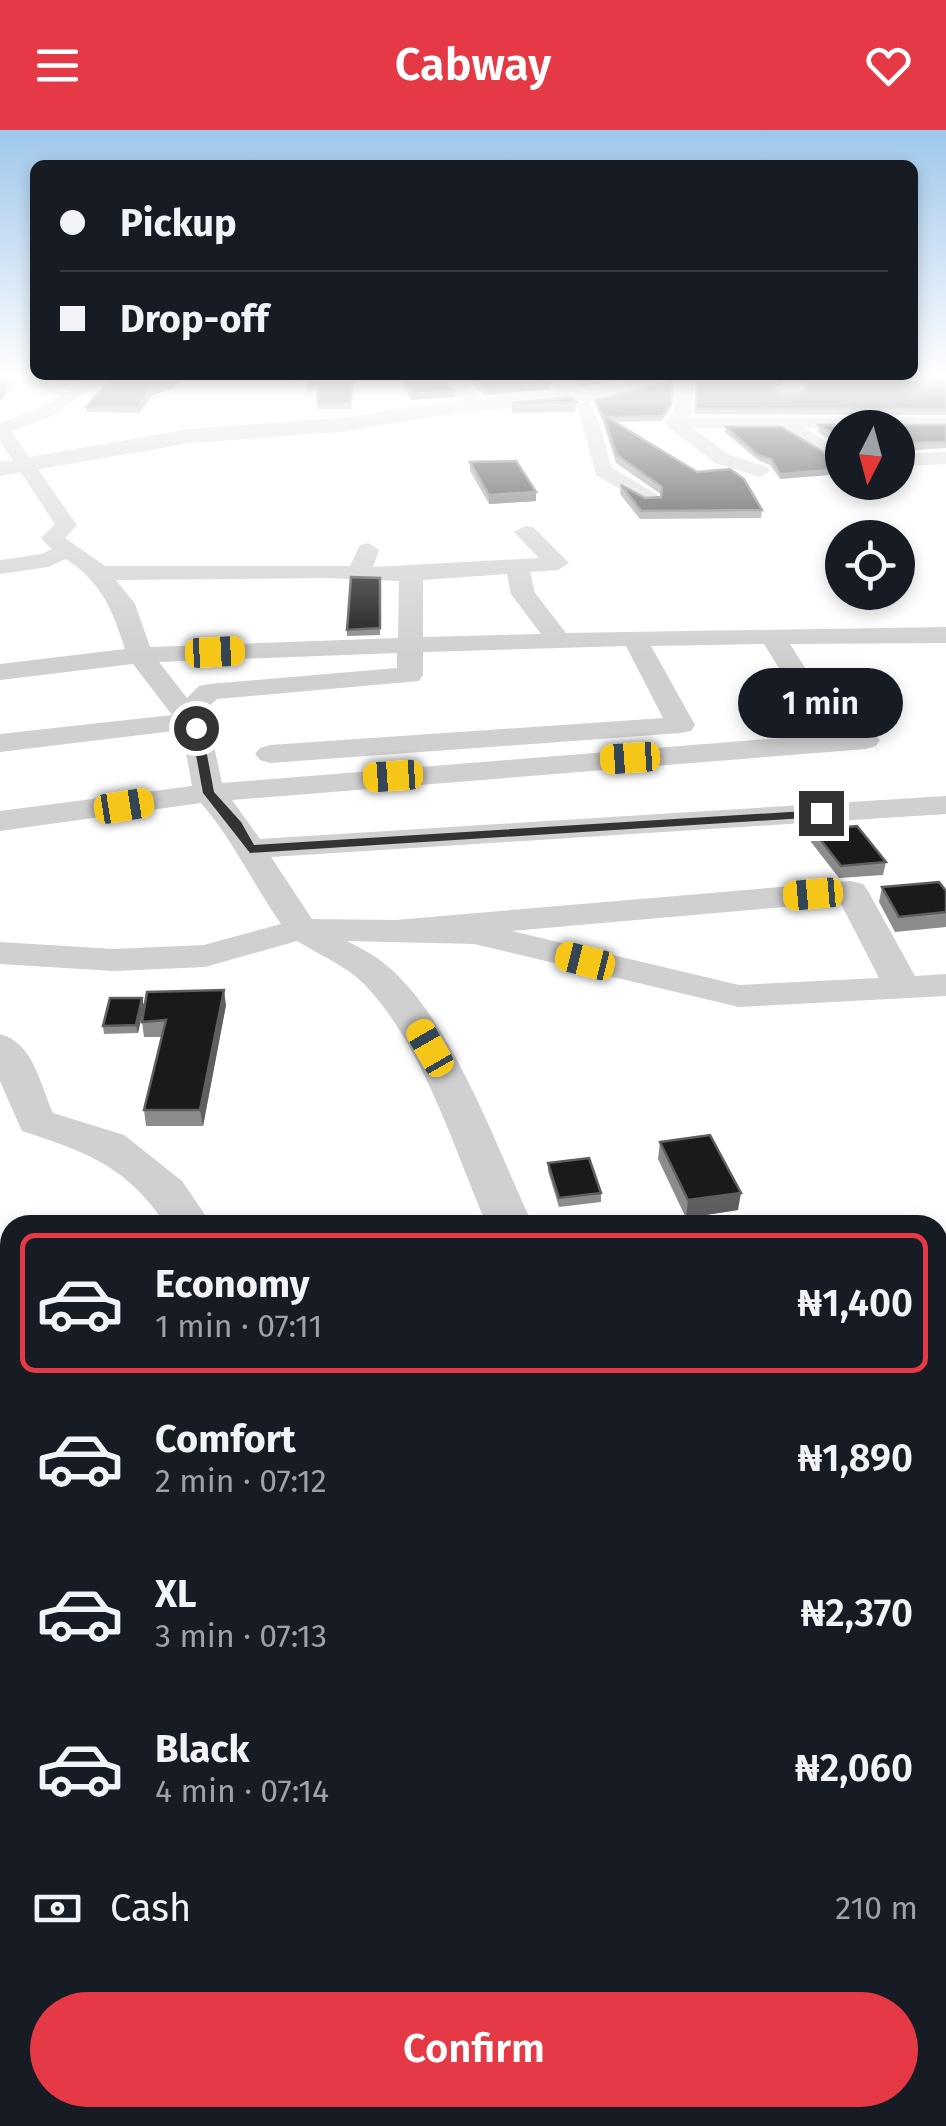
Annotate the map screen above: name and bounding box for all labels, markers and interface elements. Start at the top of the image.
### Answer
icon: menu [30,38,85,93]
text: Cabway [395,38,551,92]
icon: heart [861,38,916,93]
text: Pickup [120,200,237,246]
text: Drop-off [120,296,268,342]
north arrow [825,410,915,500]
map controls [825,410,915,610]
button: locate [825,520,915,610]
car [184,635,246,669]
callout: 1 min [738,668,904,738]
text: 1 min [782,684,859,722]
route start [174,706,219,751]
car [599,741,661,775]
car [362,759,424,793]
car [92,786,156,826]
route end [799,791,844,836]
car [782,876,844,912]
car [552,939,618,983]
car [402,1015,458,1081]
icon: car [35,1258,125,1348]
text: Economy [155,1261,310,1307]
text: ₦1,400 [797,1280,913,1326]
text: 1 min · 07:11 [155,1307,322,1345]
icon: car [35,1413,125,1503]
text: Comfort [155,1416,296,1462]
text: ₦1,890 [797,1435,913,1481]
text: 2 min · 07:12 [155,1462,327,1500]
icon: car [35,1568,125,1658]
text: XL [155,1571,197,1617]
text: ₦2,370 [800,1590,913,1636]
text: 3 min · 07:13 [155,1617,327,1655]
icon: car [35,1723,125,1813]
text: Black [155,1726,250,1772]
text: ₦2,060 [795,1745,913,1791]
text: 4 min · 07:14 [155,1772,329,1810]
icon: cash [30,1881,85,1936]
text: Cash [110,1885,191,1931]
text: 210 m [835,1889,918,1927]
button: Confirm [30,1992,918,2107]

